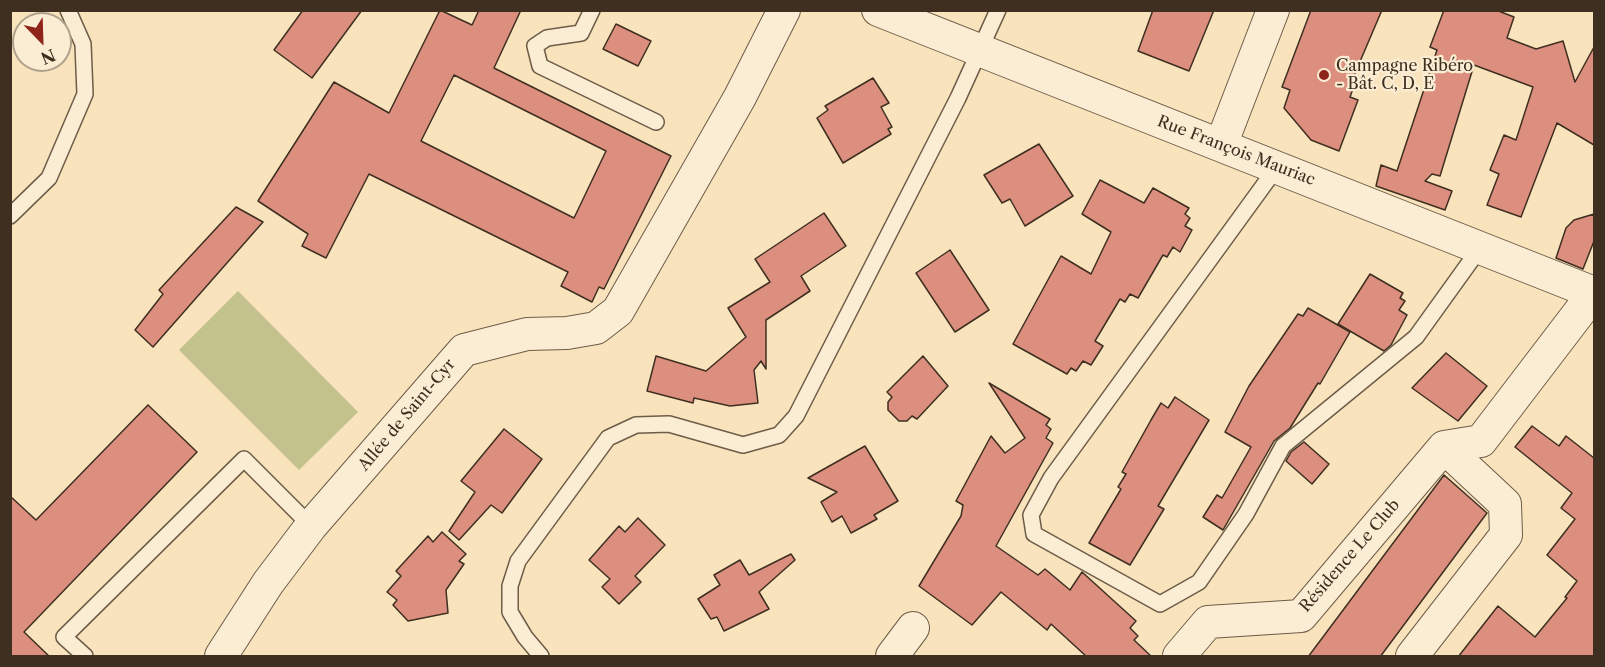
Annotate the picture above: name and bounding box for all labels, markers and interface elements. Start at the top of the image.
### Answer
north arrow [12,12,72,72]
text: N [38,45,59,69]
place label: Campagne Ribéro - Bât. C, D, E [1336,56,1473,94]
marker: Campagne Ribéro - Bât. C, D, E [1317,68,1331,82]
street label: Rue François Mauriac [1154,112,1318,190]
street label: Allée de Saint-Cyr [355,355,459,475]
street label: Résidence Le Club [1296,496,1404,616]

